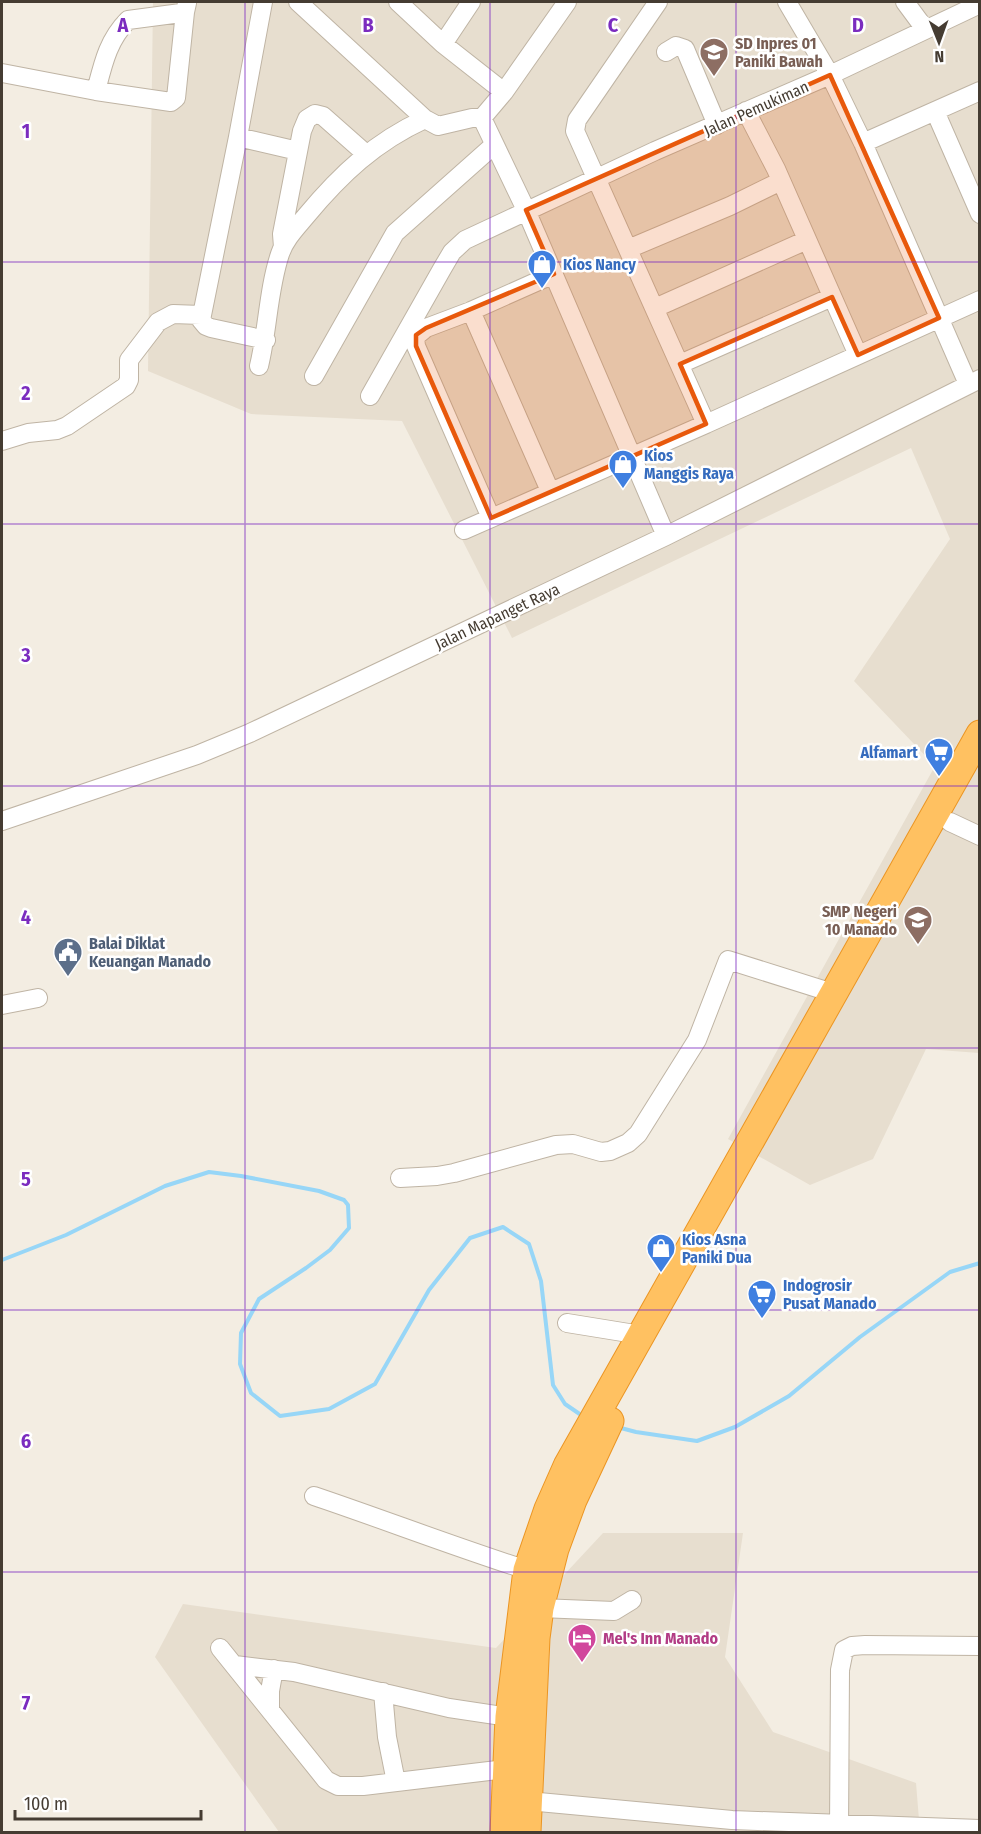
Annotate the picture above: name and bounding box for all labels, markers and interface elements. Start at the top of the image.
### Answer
north arrow [909,12,969,72]
text: A [117,13,130,37]
text: B [362,13,374,37]
text: C [608,13,619,37]
text: D [852,13,864,37]
place label: SD Inpres 01 Paniki Bawah [735,34,823,71]
school or university icon: SD Inpres 01 Paniki Bawah [698,36,730,78]
text: N [934,47,944,66]
street label: Jalan Pemukiman [701,77,812,140]
text: 1 [22,119,30,143]
shop icon: Kios Nancy [526,248,558,290]
place label: Kios Nancy [563,255,636,274]
text: 2 [20,381,31,405]
place label: Kios Manggis Raya [644,446,734,483]
shop icon: Kios Manggis Raya [607,448,639,490]
street label: Jalan Mapanget Raya [432,579,563,654]
text: 3 [20,643,31,667]
supermarket icon: Alfamart [923,736,955,778]
place label: Alfamart [859,743,918,762]
place label: SMP Negeri 10 Manado [822,902,897,939]
school or university icon: SMP Negeri 10 Manado [902,904,934,946]
text: 4 [21,905,31,929]
place label: Balai Diklat Keuangan Manado [89,934,212,971]
public building icon: Balai Diklat Keuangan Manado [52,936,84,978]
text: 5 [21,1167,31,1191]
place label: Kios Asna Paniki Dua [682,1230,752,1267]
shop icon: Kios Asna Paniki Dua [645,1232,677,1274]
place label: Indogrosir Pusat Manado [783,1276,877,1313]
supermarket icon: Indogrosir Pusat Manado [746,1278,778,1320]
text: 6 [21,1429,31,1453]
hotel icon: Mel's Inn Manado [566,1622,598,1664]
place label: Mel's Inn Manado [603,1629,718,1648]
text: 7 [22,1691,31,1715]
scale bar [15,1783,201,1821]
text: 100 m [24,1793,68,1815]

